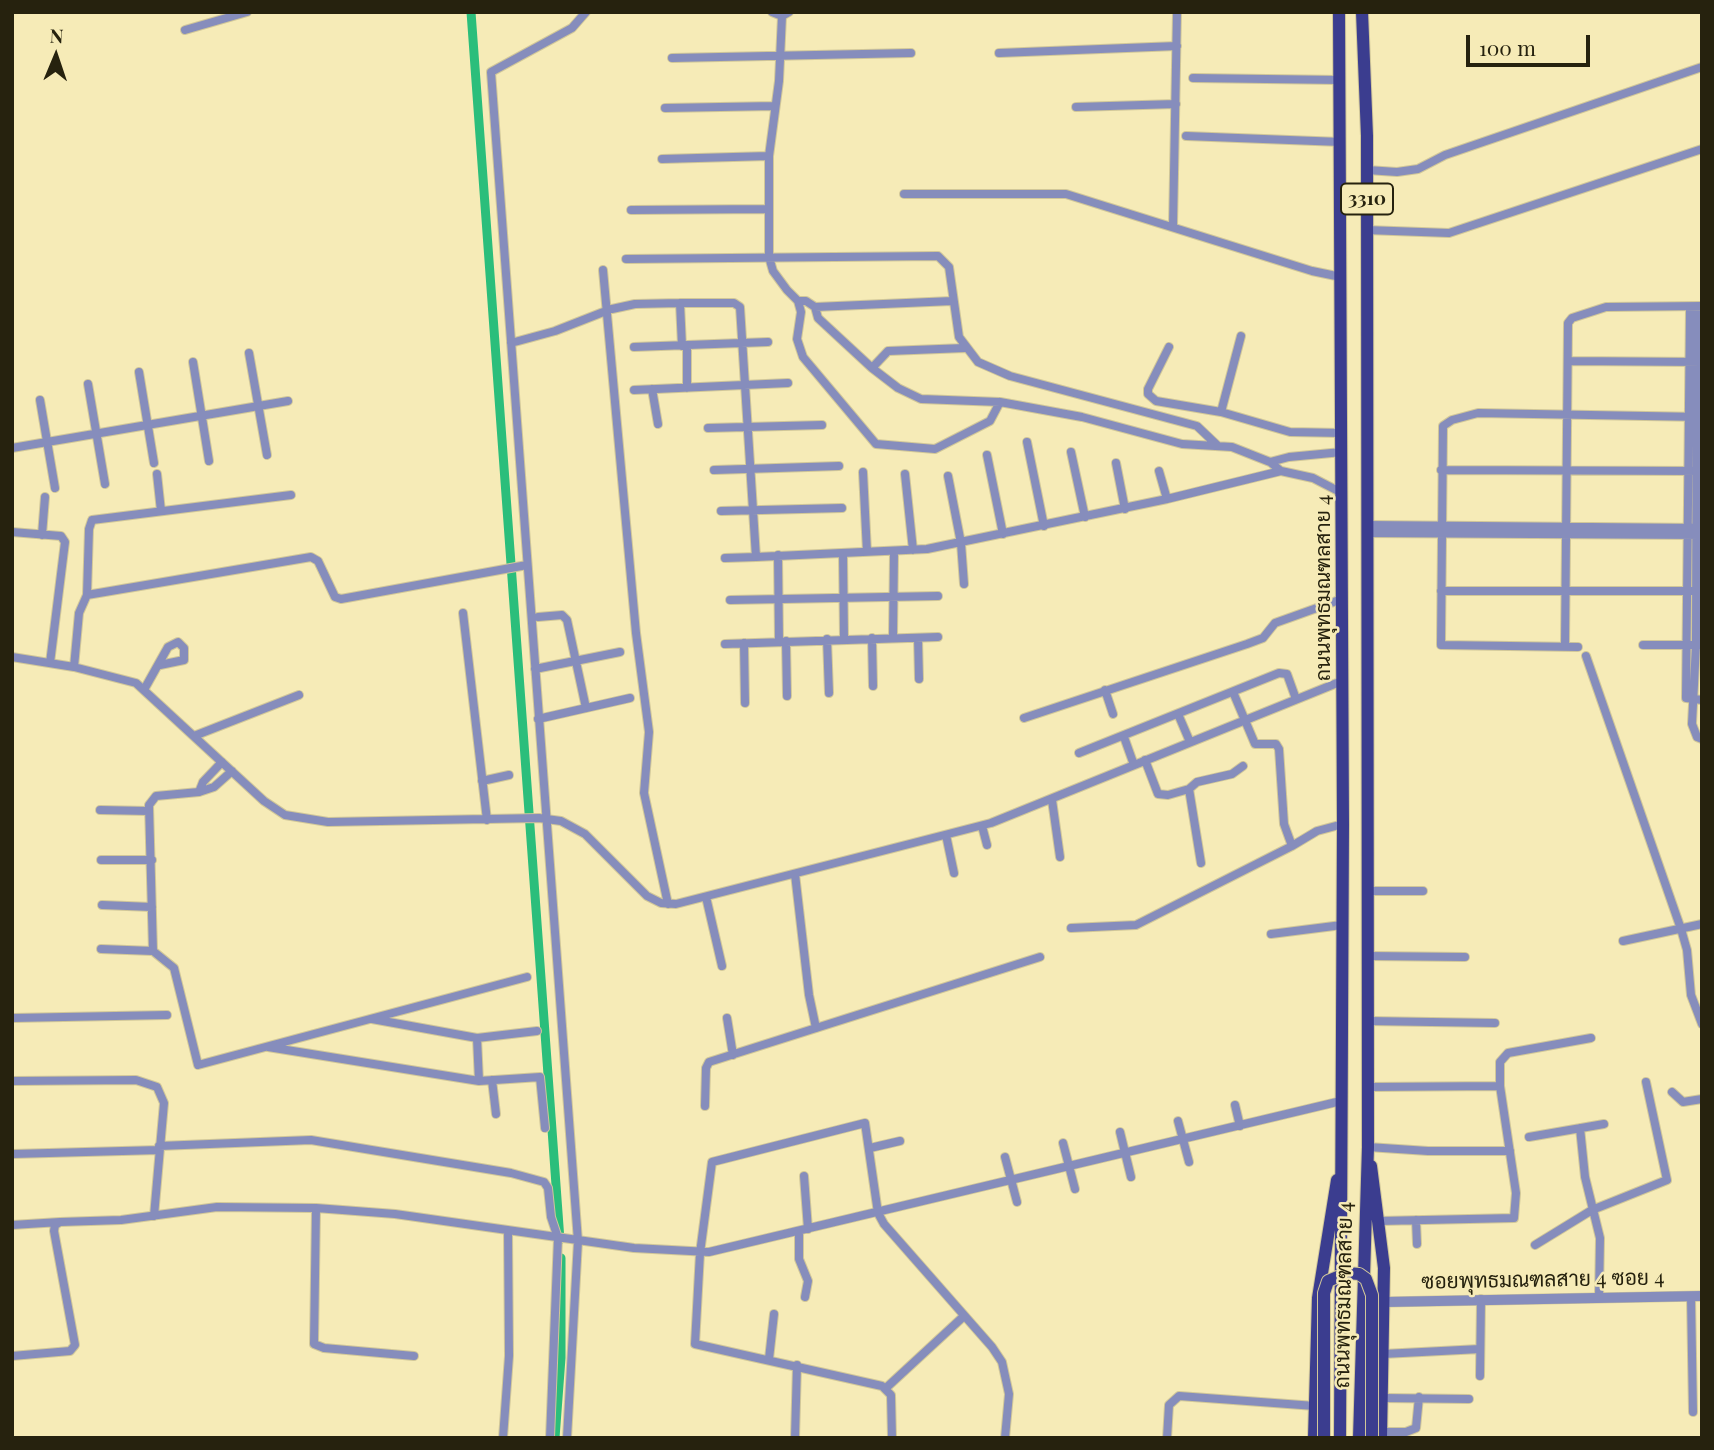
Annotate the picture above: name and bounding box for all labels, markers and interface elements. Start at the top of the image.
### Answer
north arrow [21,21,91,91]
scale bar [1469,21,1593,65]
text: N [49,22,64,48]
text: 100 m [1479,33,1536,61]
road number: 3310 [1341,183,1393,214]
street label: ถนนพุทธมณฑลสาย 4 [1310,495,1336,681]
street label: ถนนพุทธมณฑลสาย 4 [1330,1201,1358,1389]
street label: ซอยพุทธมณฑลสาย 4 ซอย 4 [1421,1265,1665,1295]

